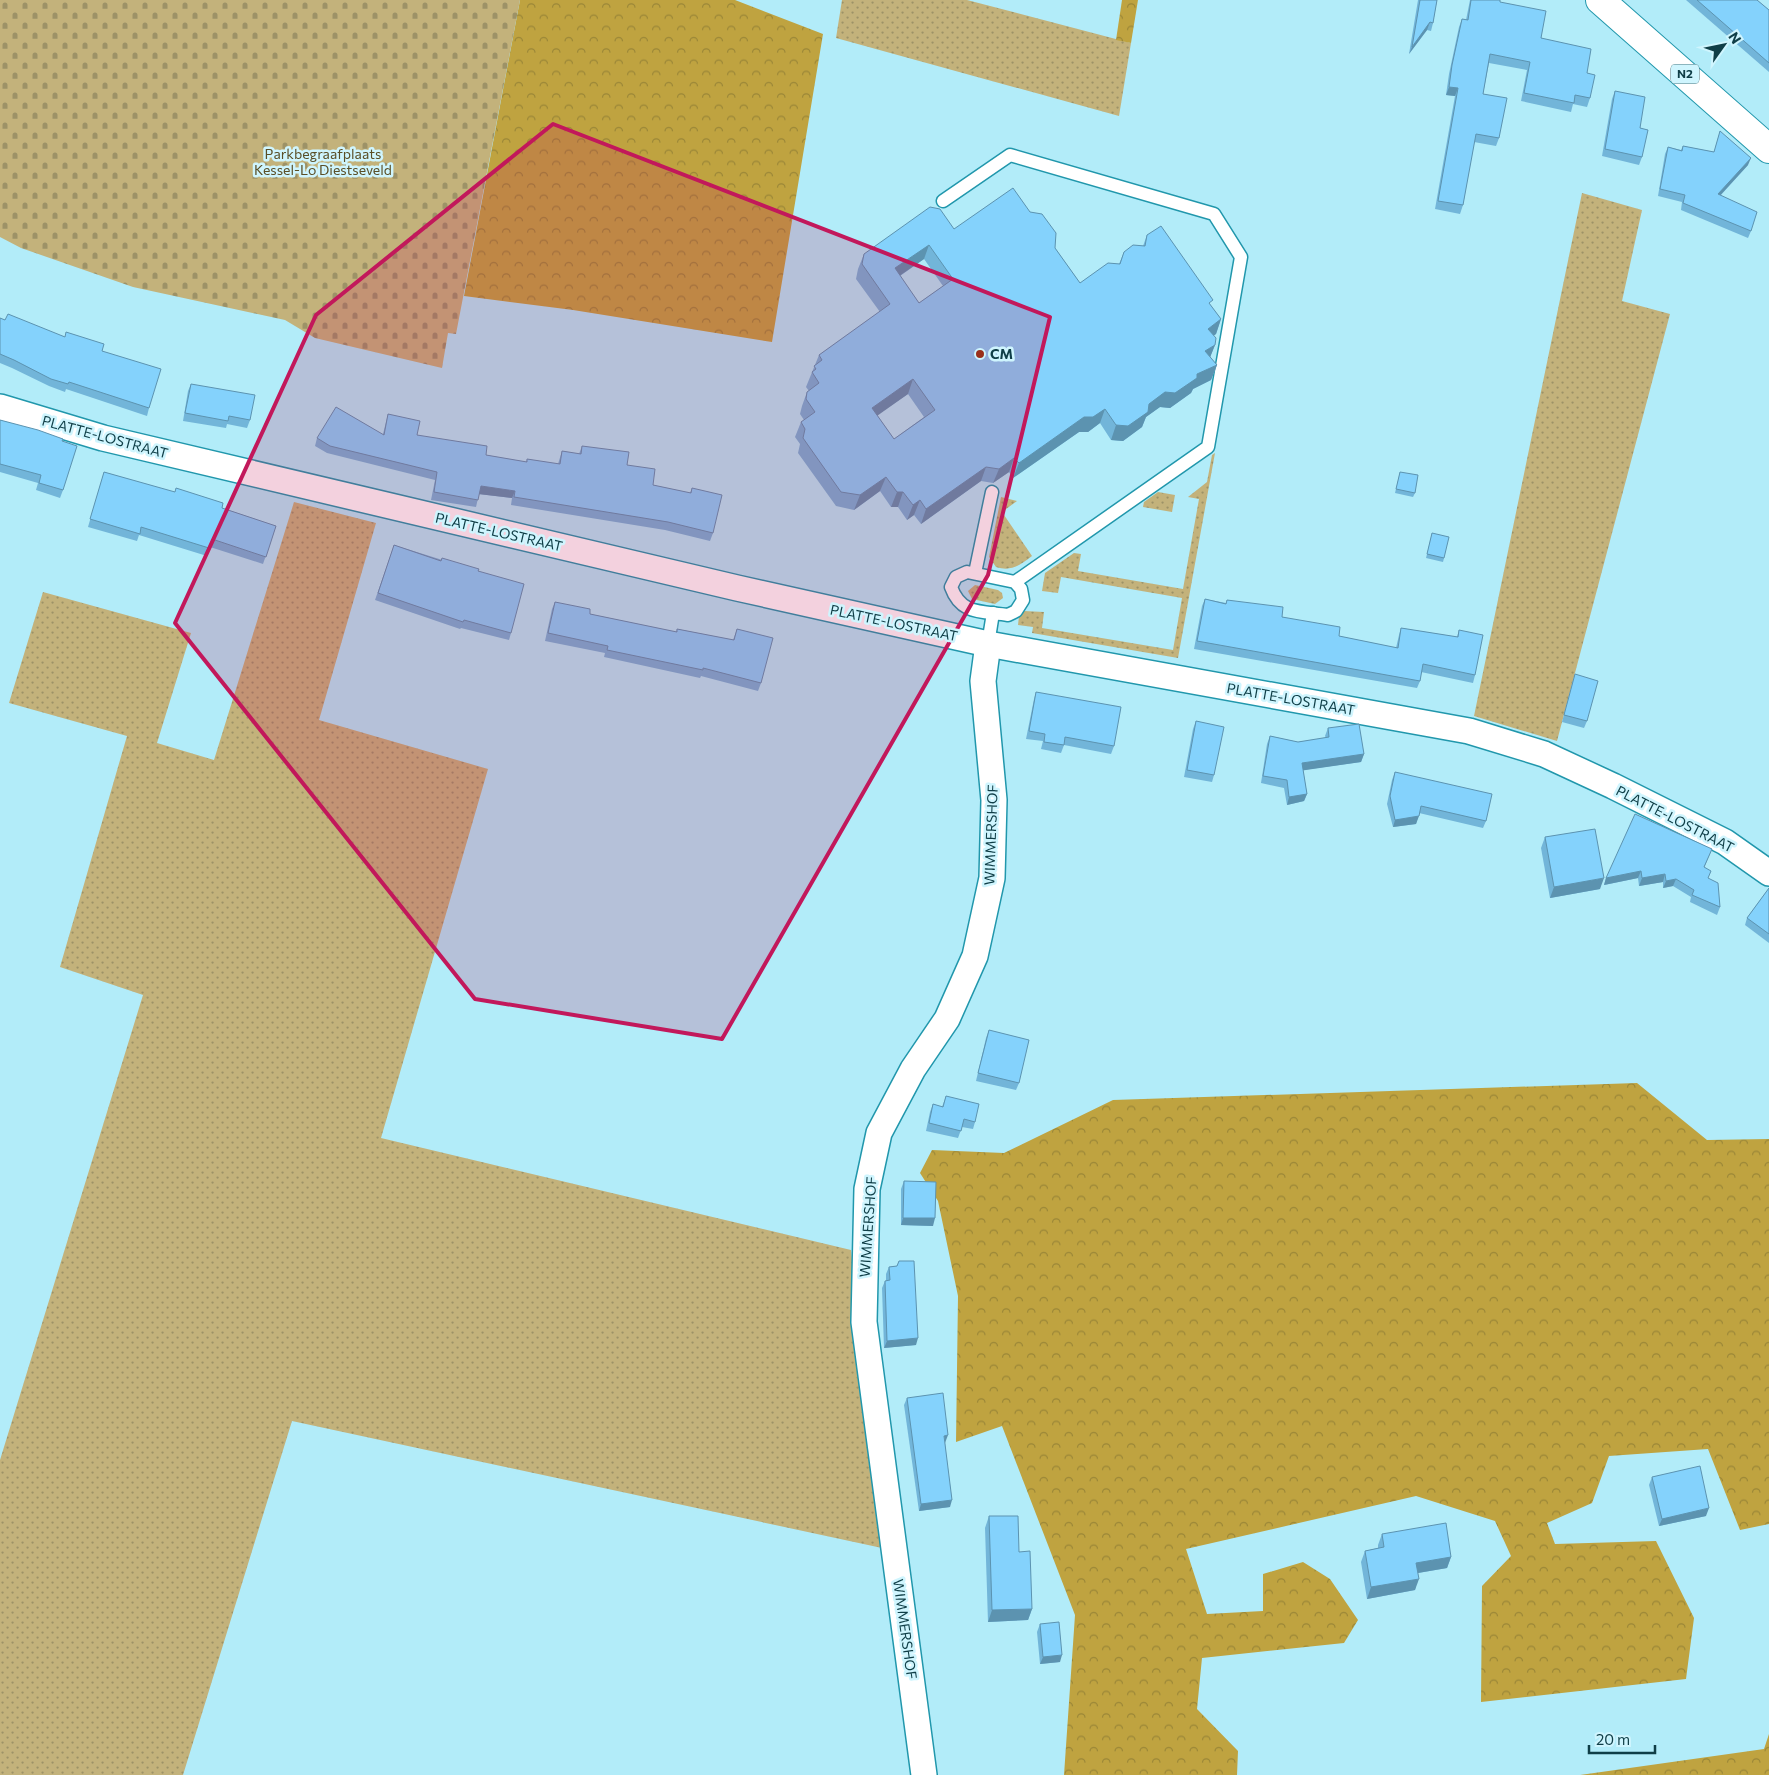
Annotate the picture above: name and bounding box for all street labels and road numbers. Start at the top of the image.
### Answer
road number: N2 [1671,64,1699,84]
street label: PLATTE-LOSTRAAT [40,411,170,462]
street label: PLATTE-LOSTRAAT [434,509,564,554]
street label: PLATTE-LOSTRAAT [829,601,960,644]
street label: PLATTE-LOSTRAAT [1226,679,1357,718]
street label: PLATTE-LOSTRAAT [1613,781,1737,856]
street label: WIMMERSHOF [980,784,1001,886]
street label: WIMMERSHOF [856,1176,879,1278]
street label: WIMMERSHOF [890,1578,921,1680]

